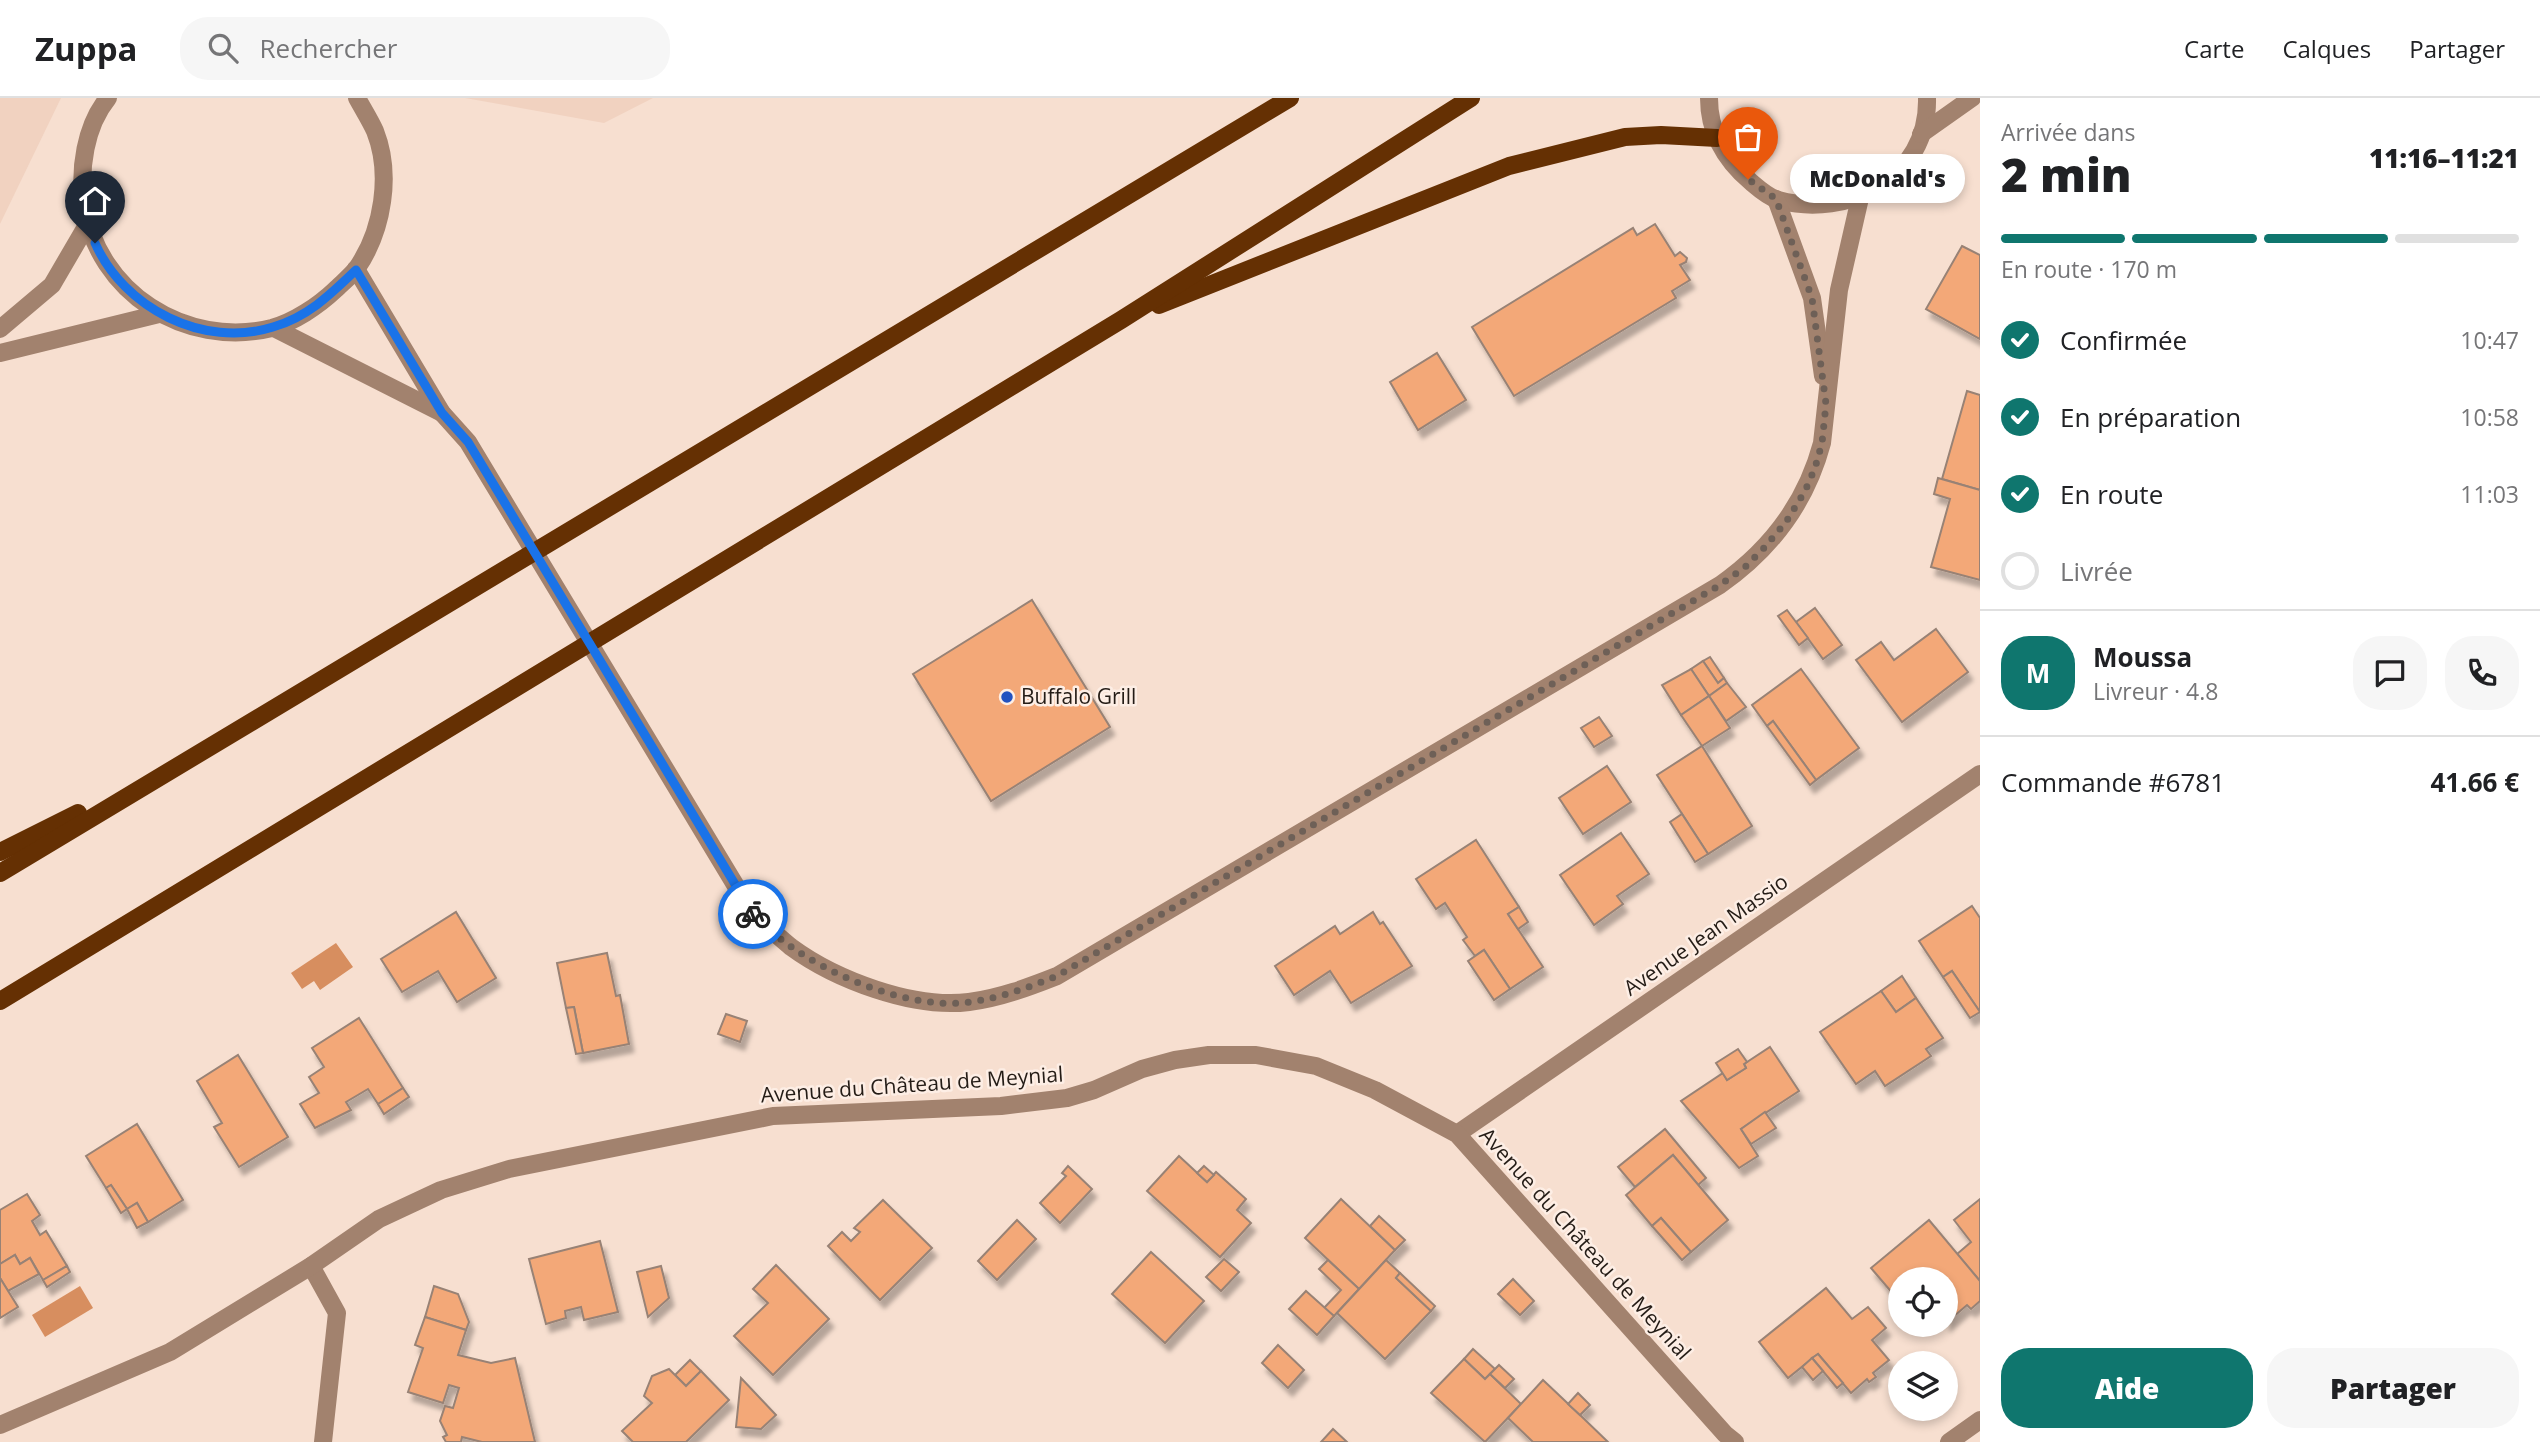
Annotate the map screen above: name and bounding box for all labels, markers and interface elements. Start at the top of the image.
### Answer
search box [180,17,670,80]
text: Zuppa [35,26,138,71]
icon: search [204,29,242,67]
text: Rechercher [260,30,397,66]
text: Carte [2184,32,2244,65]
text: Calques [2282,32,2371,65]
text: Partager [2409,32,2505,65]
pin [1718,107,1778,179]
text: Arrivée dans [2001,116,2135,148]
icon: bag [1729,118,1767,156]
text: 11:16–11:21 [2369,140,2519,176]
text: 2 min [2001,143,2132,205]
callout: McDonald's [1790,154,1965,204]
text: McDonald's [1809,162,1946,194]
pin [65,171,125,243]
icon: home [76,182,114,220]
text: En route · 170 m [2001,253,2177,285]
icon: check [2001,321,2039,359]
text: Confirmée [2060,322,2187,358]
text: 10:47 [2460,324,2519,356]
icon: check [2001,398,2039,436]
text: En préparation [2060,399,2241,435]
text: 10:58 [2460,401,2519,433]
icon: check [2001,475,2039,513]
text: En route [2060,476,2163,512]
text: 11:03 [2460,478,2519,510]
text: Livrée [2060,553,2133,589]
button: chat [2353,636,2427,710]
button: phone [2445,636,2519,710]
text: Moussa [2093,639,2192,675]
text: M [2026,655,2050,691]
text: Livreur · 4.8 [2093,675,2218,707]
place label: Buffalo Grill [1021,682,1136,710]
marker: Buffalo Grill [999,689,1015,705]
text: Commande #6781 [2001,764,2225,800]
text: 41.66 € [2431,764,2519,800]
street label: Avenue Jean Massio [1618,867,1793,1001]
courier [718,879,788,949]
icon: bike [734,895,772,933]
street label: Avenue du Château de Meynial [760,1059,1064,1109]
street label: Avenue du Château de Meynial [1474,1121,1698,1365]
map controls [1888,1267,1958,1421]
button: locate [1888,1267,1958,1337]
button: Aide [2001,1348,2253,1428]
button: Partager [2267,1348,2519,1428]
button: layers [1888,1351,1958,1421]

